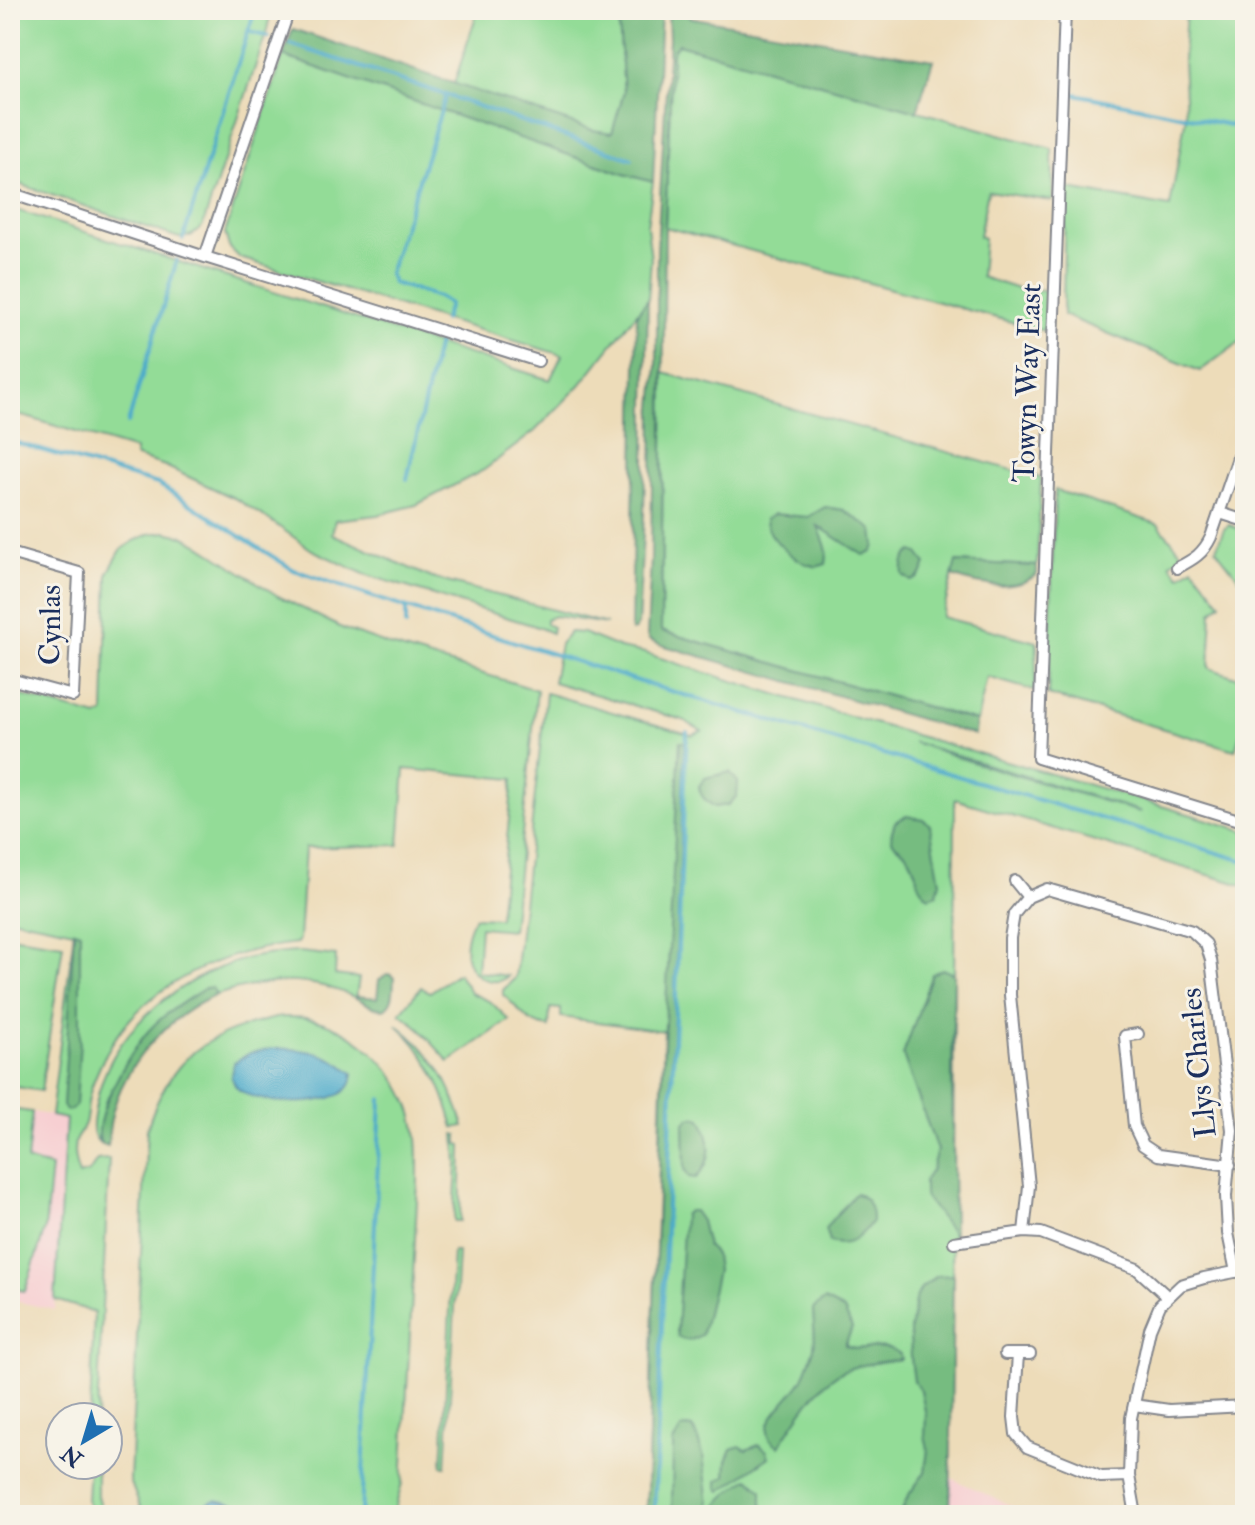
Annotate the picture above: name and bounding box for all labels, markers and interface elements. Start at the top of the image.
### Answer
street label: Towyn Way East [1006,282,1049,483]
street label: Cynlas [32,585,69,665]
street label: Llys Charles [1172,986,1225,1140]
north arrow [44,1401,124,1481]
text: N [56,1439,89,1474]

